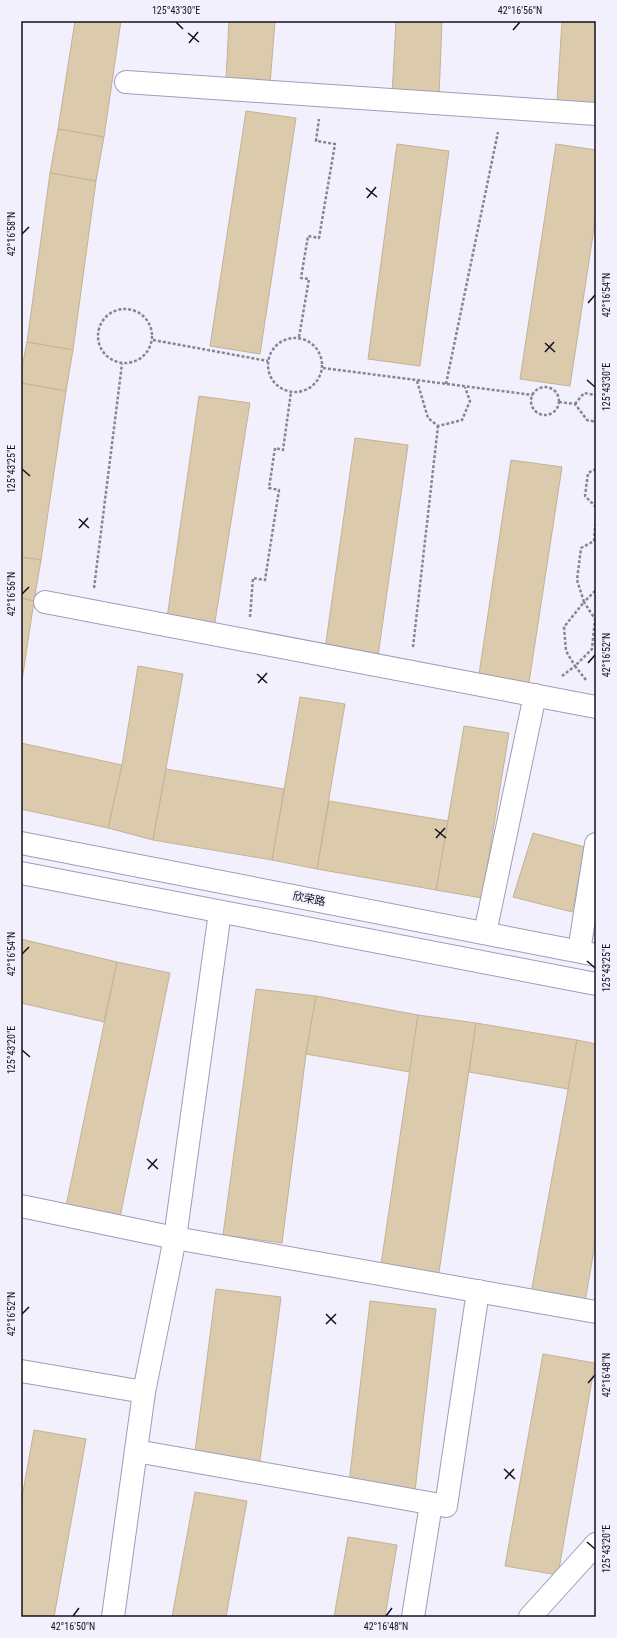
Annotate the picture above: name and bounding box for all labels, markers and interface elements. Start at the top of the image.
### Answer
text: 125°43'30"E [152,5,200,16]
text: 42°16'56"N [498,5,542,16]
text: 42°16'58"N [6,212,17,256]
text: 42°16'54"N [601,273,612,317]
text: 125°43'30"E [601,363,612,411]
text: 125°43'25"E [6,445,17,493]
text: 42°16'56"N [6,572,17,616]
text: 42°16'52"N [601,633,612,677]
street label: 欣荣路 [292,889,326,909]
text: 42°16'54"N [6,932,17,976]
text: 125°43'25"E [601,944,612,992]
text: 125°43'20"E [6,1026,17,1074]
text: 42°16'52"N [6,1292,17,1336]
text: 42°16'48"N [601,1353,612,1397]
text: 125°43'20"E [601,1525,612,1573]
text: 42°16'50"N [51,1621,95,1632]
text: 42°16'48"N [364,1621,408,1632]

